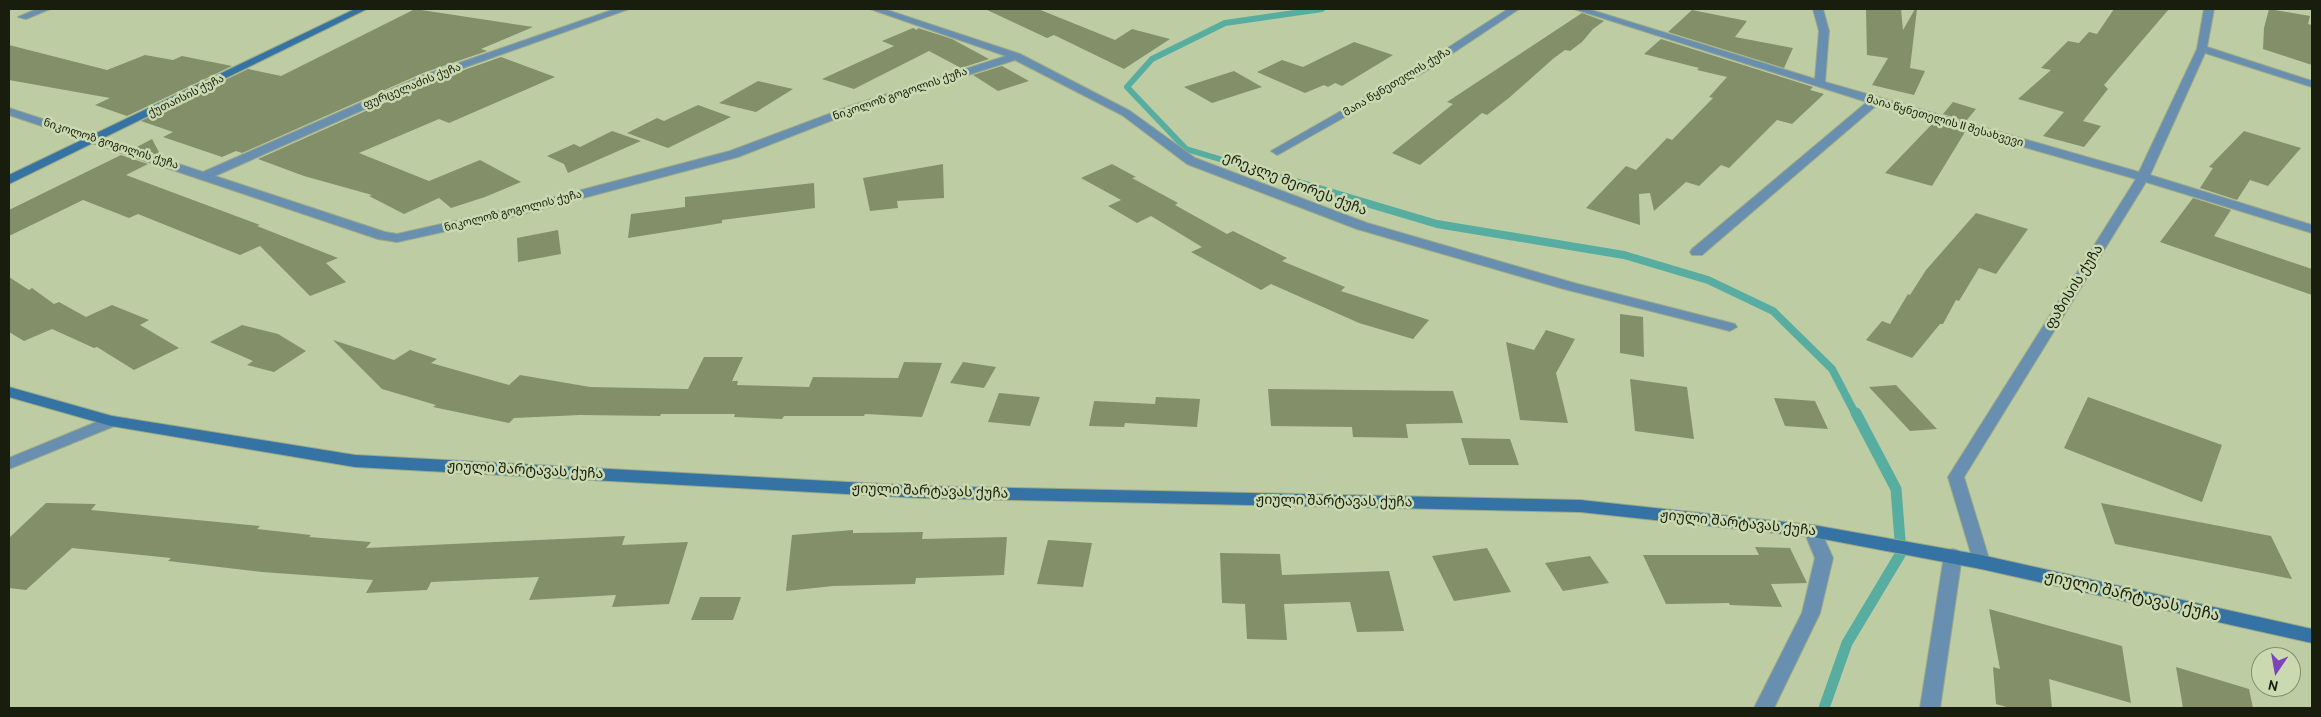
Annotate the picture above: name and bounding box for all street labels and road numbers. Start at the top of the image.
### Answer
street label: მაია წყნეთელის ქუჩა [1341,45,1453,119]
street label: ფურცელაძის ქუჩა [361,60,463,112]
street label: ნიკოლოზ გოგოლის ქუჩა [831,65,969,123]
street label: ქუთაისის ქუჩა [146,72,226,120]
street label: მაია წყნეთელის II შესახვევი [1865,92,2025,150]
street label: ნიკოლოზ გოგოლის ქუჩა [42,116,180,172]
street label: ერეკლე მეორეს ქუჩა [1221,149,1369,219]
street label: ნიკოლოზ გოგოლის ქუჩა [443,187,583,235]
street label: ფაზისის ქუჩა [2041,242,2107,332]
street label: ჟიული შარტავას ქუჩა [446,458,604,482]
street label: ჟიული შარტავას ქუჩა [851,480,1009,502]
street label: ჟიული შარტავას ქუჩა [1255,491,1413,511]
street label: ჟიული შარტავას ქუჩა [1659,506,1817,540]
street label: ჟიული შარტავას ქუჩა [2042,566,2222,626]

